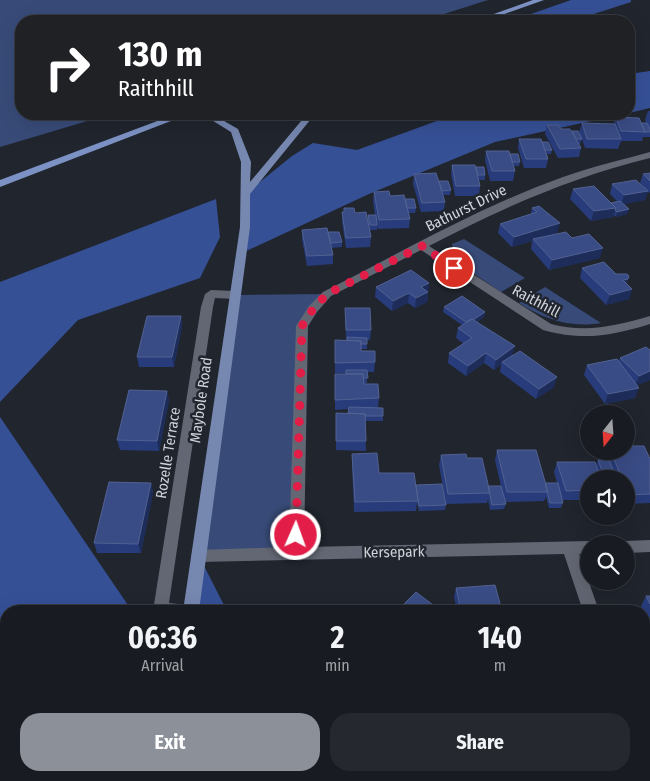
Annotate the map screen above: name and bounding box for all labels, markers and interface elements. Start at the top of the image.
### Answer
text: 130 m [118,33,202,75]
icon: right [35,35,100,100]
text: Raithhill [118,75,194,102]
street label: Bathurst Drive [423,181,509,235]
pin [433,247,475,289]
icon: arrive [440,254,468,282]
street label: Raithhill [509,281,563,321]
street label: Maybole Road [186,356,216,444]
north arrow [580,405,635,460]
map controls [580,405,635,590]
street label: Rozelle Terrace [152,406,184,500]
button: sound [580,470,635,525]
position arrow [269,508,321,560]
button: search [580,535,635,590]
street label: Kersepark [363,542,425,562]
text: 06:36 [128,620,197,656]
text: 2 [330,620,344,656]
text: 140 [478,620,522,656]
text: Arrival [141,656,184,675]
text: min [325,656,350,675]
text: m [494,656,506,675]
button: Exit [20,713,320,771]
button: Share [330,713,630,771]

